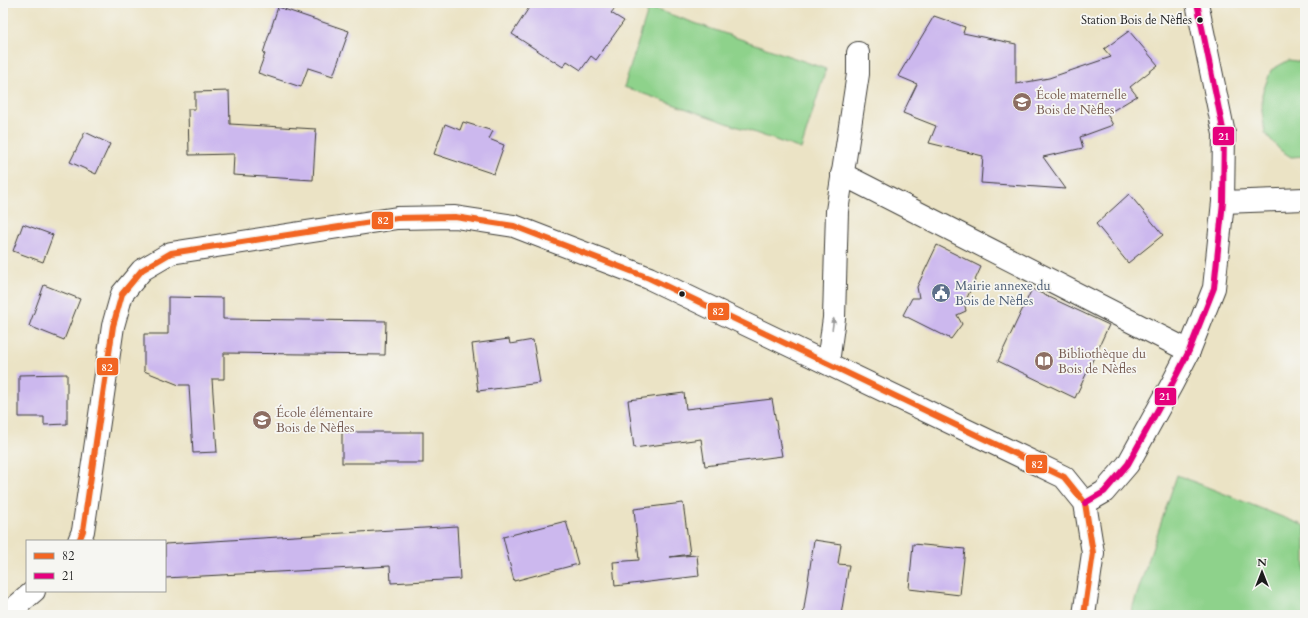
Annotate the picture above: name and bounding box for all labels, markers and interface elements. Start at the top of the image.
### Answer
place label: Station Bois de Nèfles [1081,12,1192,28]
marker: Station Bois de Nèfles [1195,15,1205,25]
place label: École maternelle Bois de Nèfles [1036,86,1127,119]
school or university icon: École maternelle Bois de Nèfles [1011,91,1033,113]
line badge: 21 [1212,126,1235,146]
text: 21 [1218,129,1230,144]
line badge: 82 [371,211,394,230]
text: 82 [377,213,389,228]
place label: Mairie annexe du Bois de Nèfles [955,277,1051,310]
public building icon: Mairie annexe du Bois de Nèfles [930,282,952,304]
unlabelled marker [677,289,687,299]
line badge: 82 [707,302,730,321]
text: 82 [712,304,724,319]
one-way arrow [830,318,836,331]
place label: Bibliothèque du Bois de Nèfles [1058,345,1146,378]
library icon: Bibliothèque du Bois de Nèfles [1033,350,1055,372]
line badge: 82 [96,357,119,376]
text: 82 [101,360,113,375]
line badge: 21 [1154,387,1177,406]
text: 21 [1159,389,1171,404]
place label: École élémentaire Bois de Nèfles [276,404,373,437]
school or university icon: École élémentaire Bois de Nèfles [251,409,273,431]
line badge: 82 [1025,454,1048,474]
text: 82 [1031,457,1043,472]
legend [26,540,166,592]
text: 82 [62,548,74,564]
north arrow [1242,552,1282,592]
text: N [1257,555,1267,570]
text: 21 [62,568,74,584]

